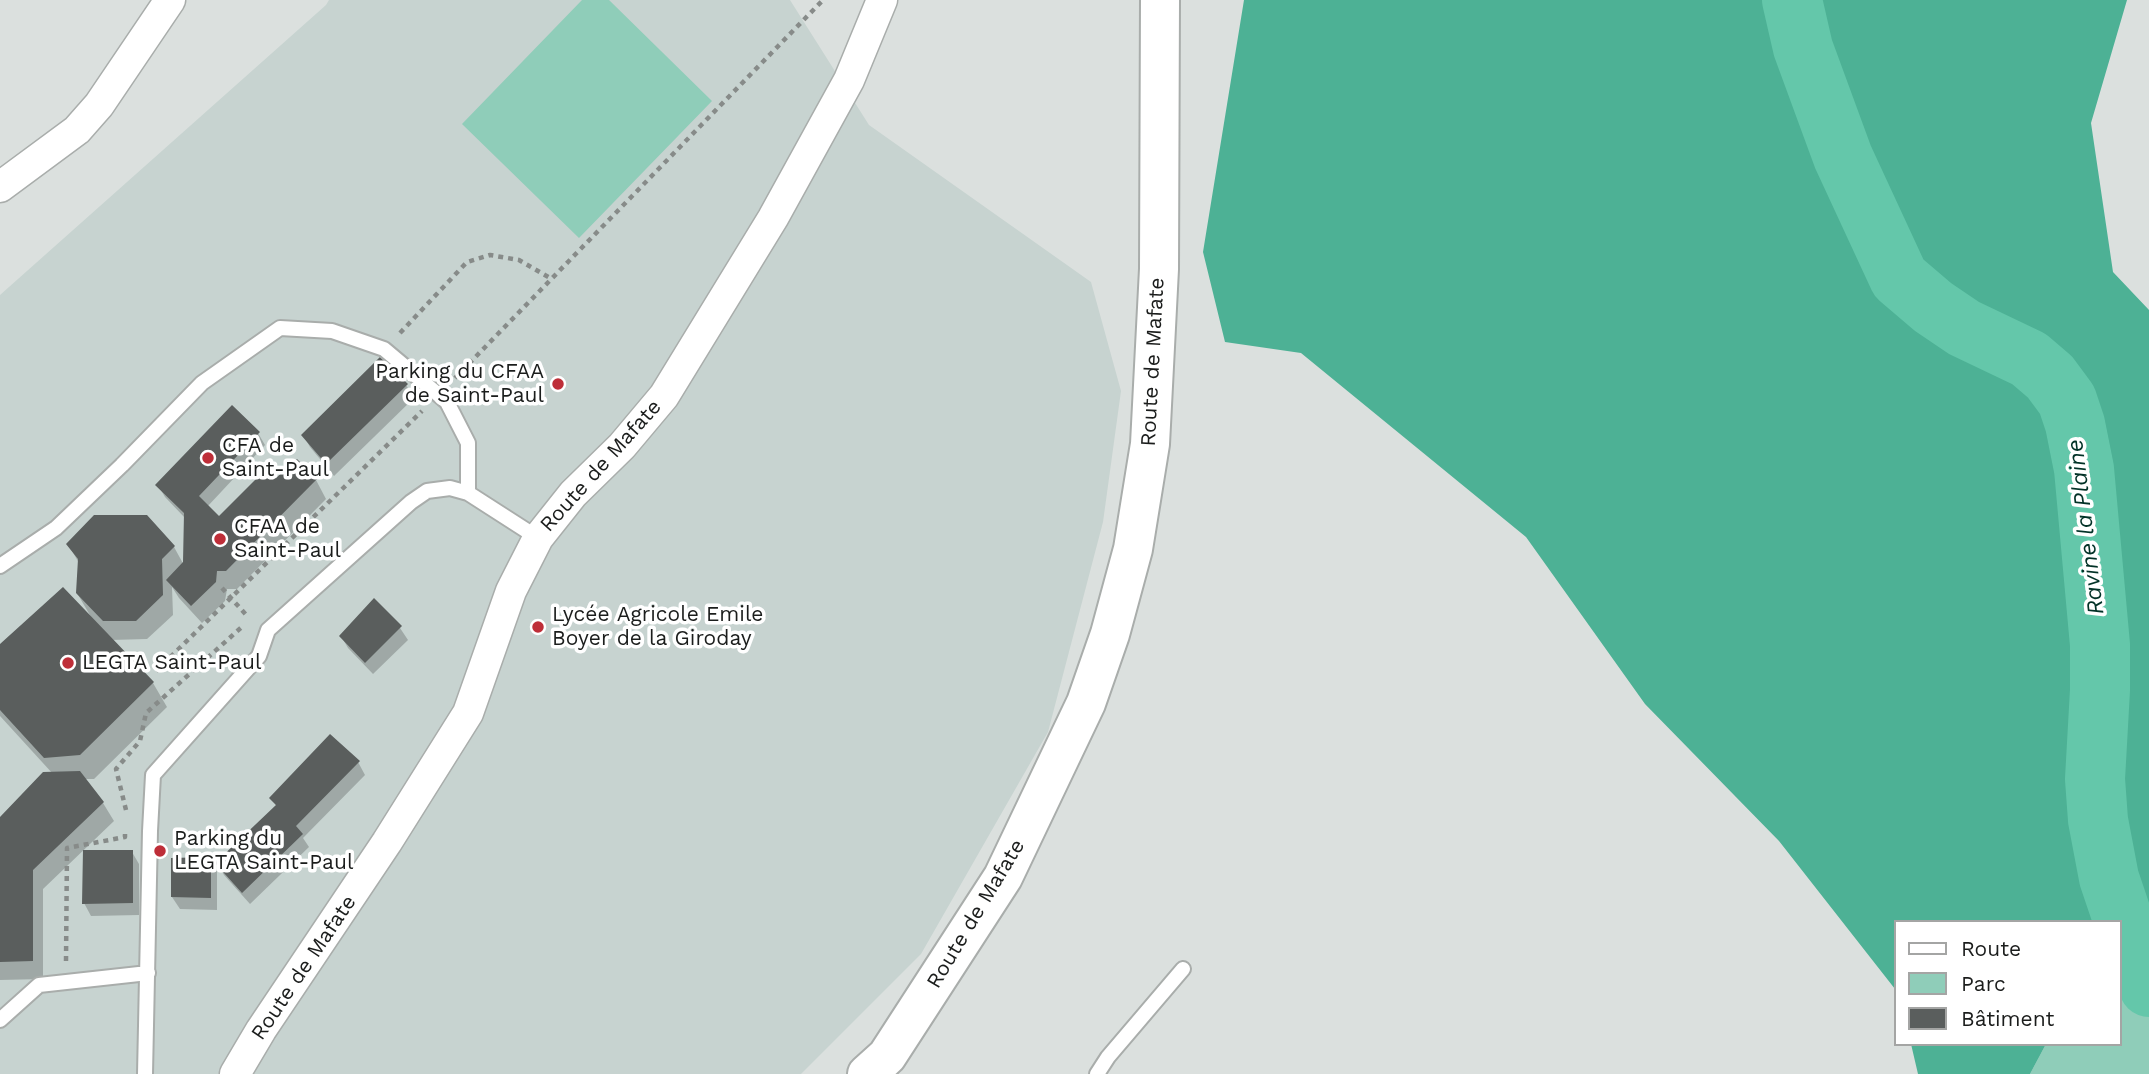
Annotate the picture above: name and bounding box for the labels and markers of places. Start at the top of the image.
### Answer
place label: Parking du CFAA de Saint-Paul [375,359,544,409]
marker: Parking du CFAA de Saint-Paul [550,376,566,392]
place label: CFA de Saint-Paul [222,433,329,483]
marker: CFA de Saint-Paul [200,450,216,466]
place label: CFAA de Saint-Paul [234,514,341,564]
marker: CFAA de Saint-Paul [212,531,228,547]
place label: Lycée Agricole Emile Boyer de la Giroday [552,602,763,652]
marker: Lycée Agricole Emile Boyer de la Giroday [530,619,546,635]
place label: LEGTA Saint-Paul [82,650,261,676]
marker: LEGTA Saint-Paul [60,655,76,671]
place label: Parking du LEGTA Saint-Paul [174,826,353,876]
marker: Parking du LEGTA Saint-Paul [152,843,168,859]

